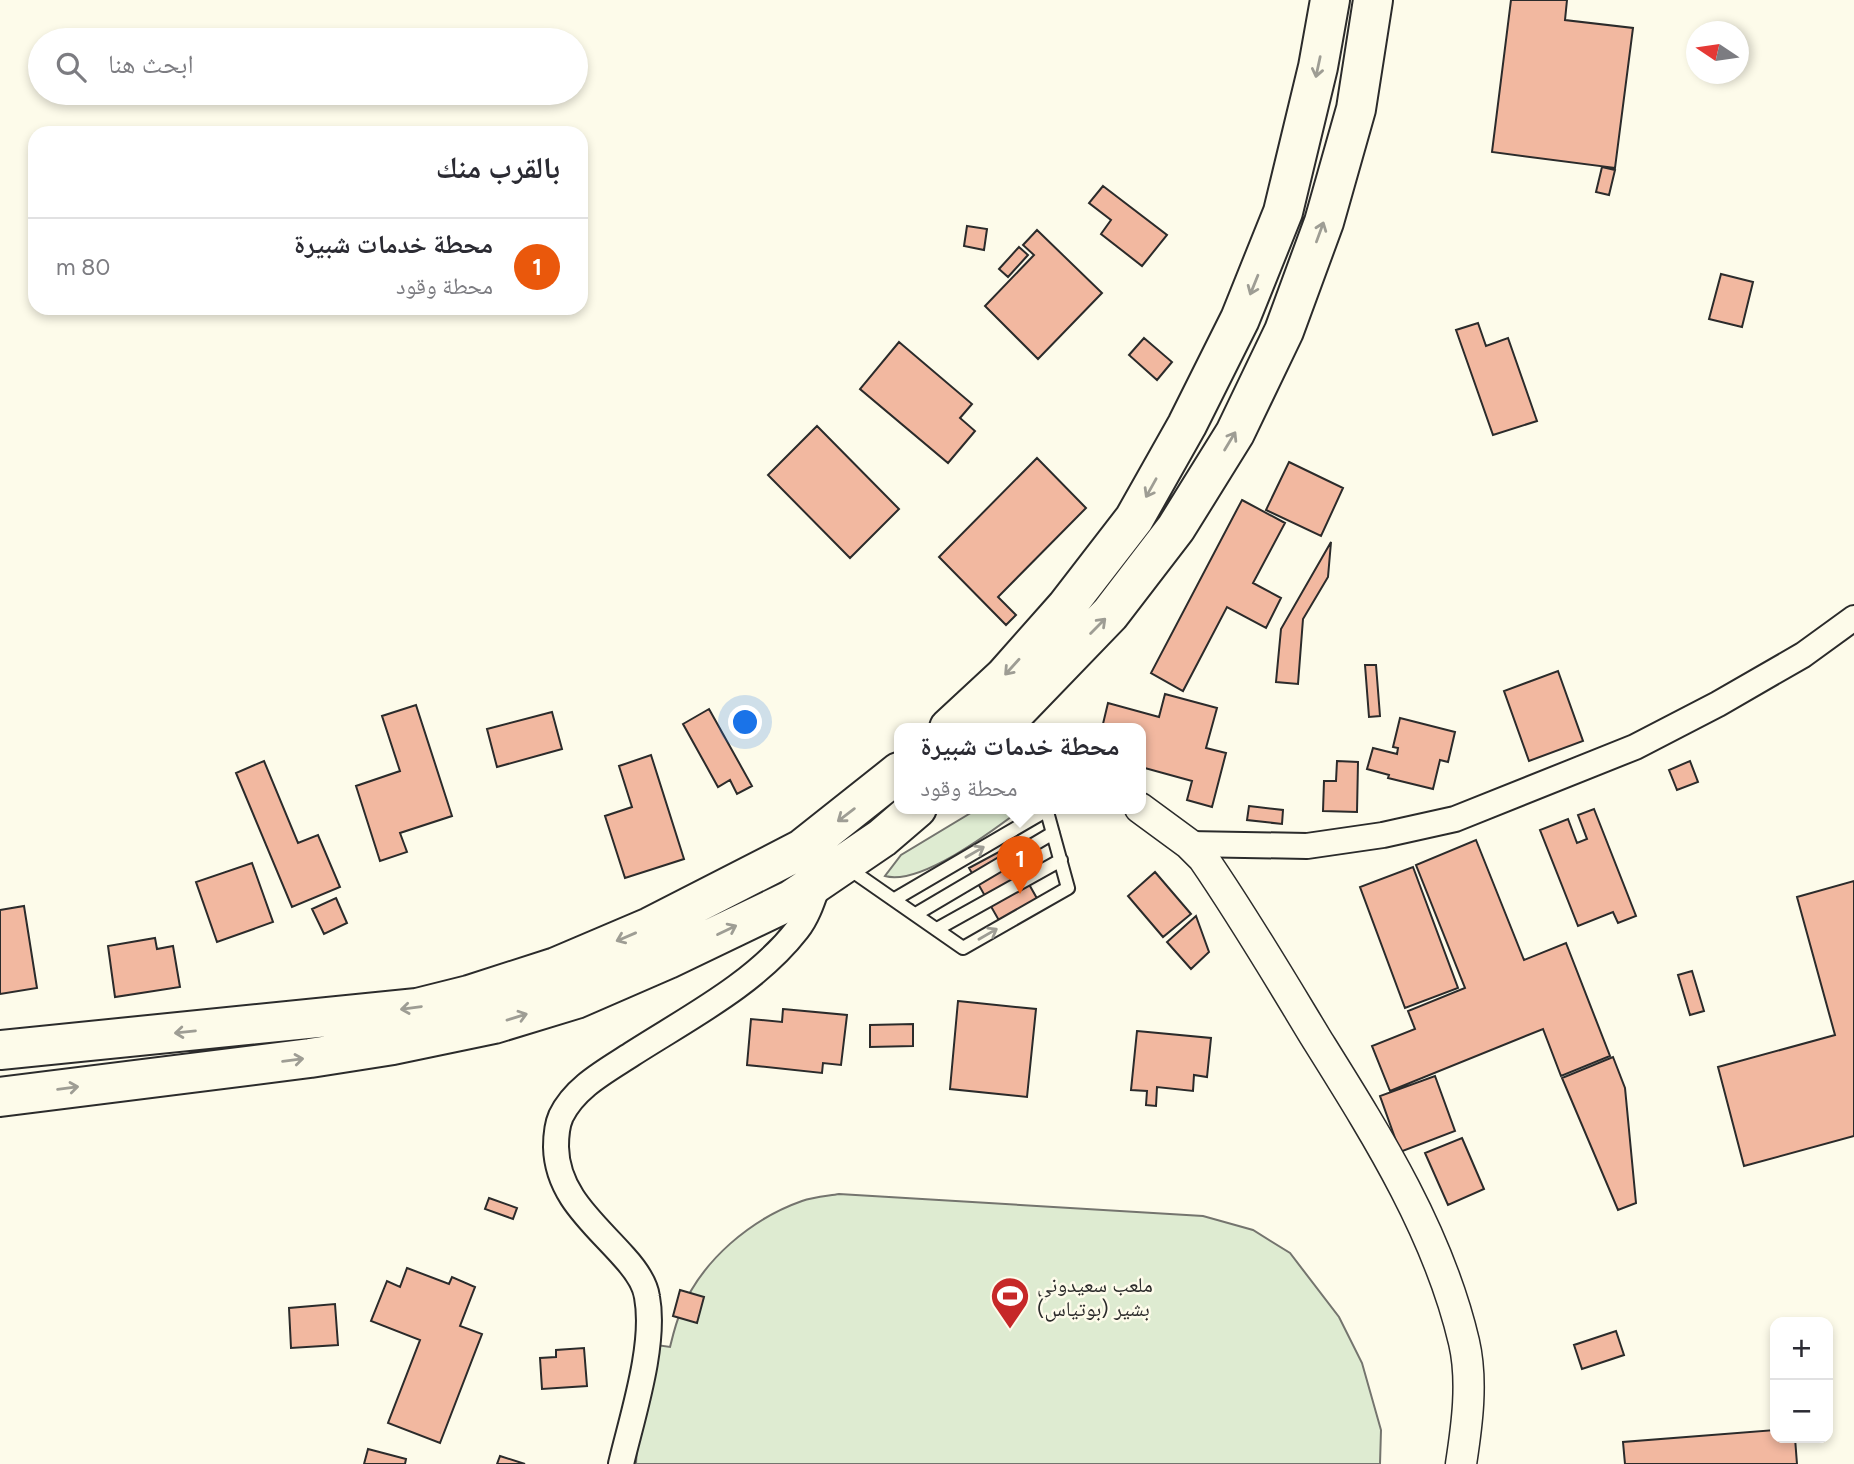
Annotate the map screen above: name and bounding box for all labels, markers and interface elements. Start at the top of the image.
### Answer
north arrow [1686,21,1749,84]
search box [28,28,588,105]
icon: search [52,48,90,86]
text: ابحث هنا [108,48,194,80]
one-way arrow [1310,55,1324,78]
text: بالقرب منك [436,149,560,186]
one-way arrow [1315,222,1327,244]
text: محطة خدمات شبيرة [294,228,493,260]
text: 80 m [56,253,110,281]
text: 1 [532,253,542,281]
text: محطة وقود [396,272,493,300]
one-way arrow [1246,274,1259,295]
one-way arrow [1223,431,1237,451]
one-way arrow [1144,477,1157,498]
one-way arrow [1089,617,1106,634]
one-way arrow [1004,658,1021,675]
your location [728,705,762,739]
popup [894,723,1146,814]
text: محطة خدمات شبيرة [921,730,1119,762]
text: محطة وقود [921,774,1018,802]
one-way arrow [837,808,856,823]
pin: 1 [997,836,1043,894]
one-way arrow [964,845,984,859]
one-way arrow [716,923,737,937]
one-way arrow [977,927,998,940]
one-way arrow [616,931,638,944]
one-way arrow [400,1002,423,1015]
one-way arrow [505,1010,527,1023]
one-way arrow [174,1026,197,1039]
one-way arrow [282,1053,304,1066]
one-way arrow [56,1082,79,1095]
place label: ملعب سعيدوني بشير (بوتياس) [1037,1272,1153,1322]
sports icon: ملعب سعيدوني بشير (بوتياس) [989,1275,1031,1330]
map controls [1770,1317,1833,1443]
button: + [1770,1317,1833,1380]
button: − [1770,1380,1833,1443]

